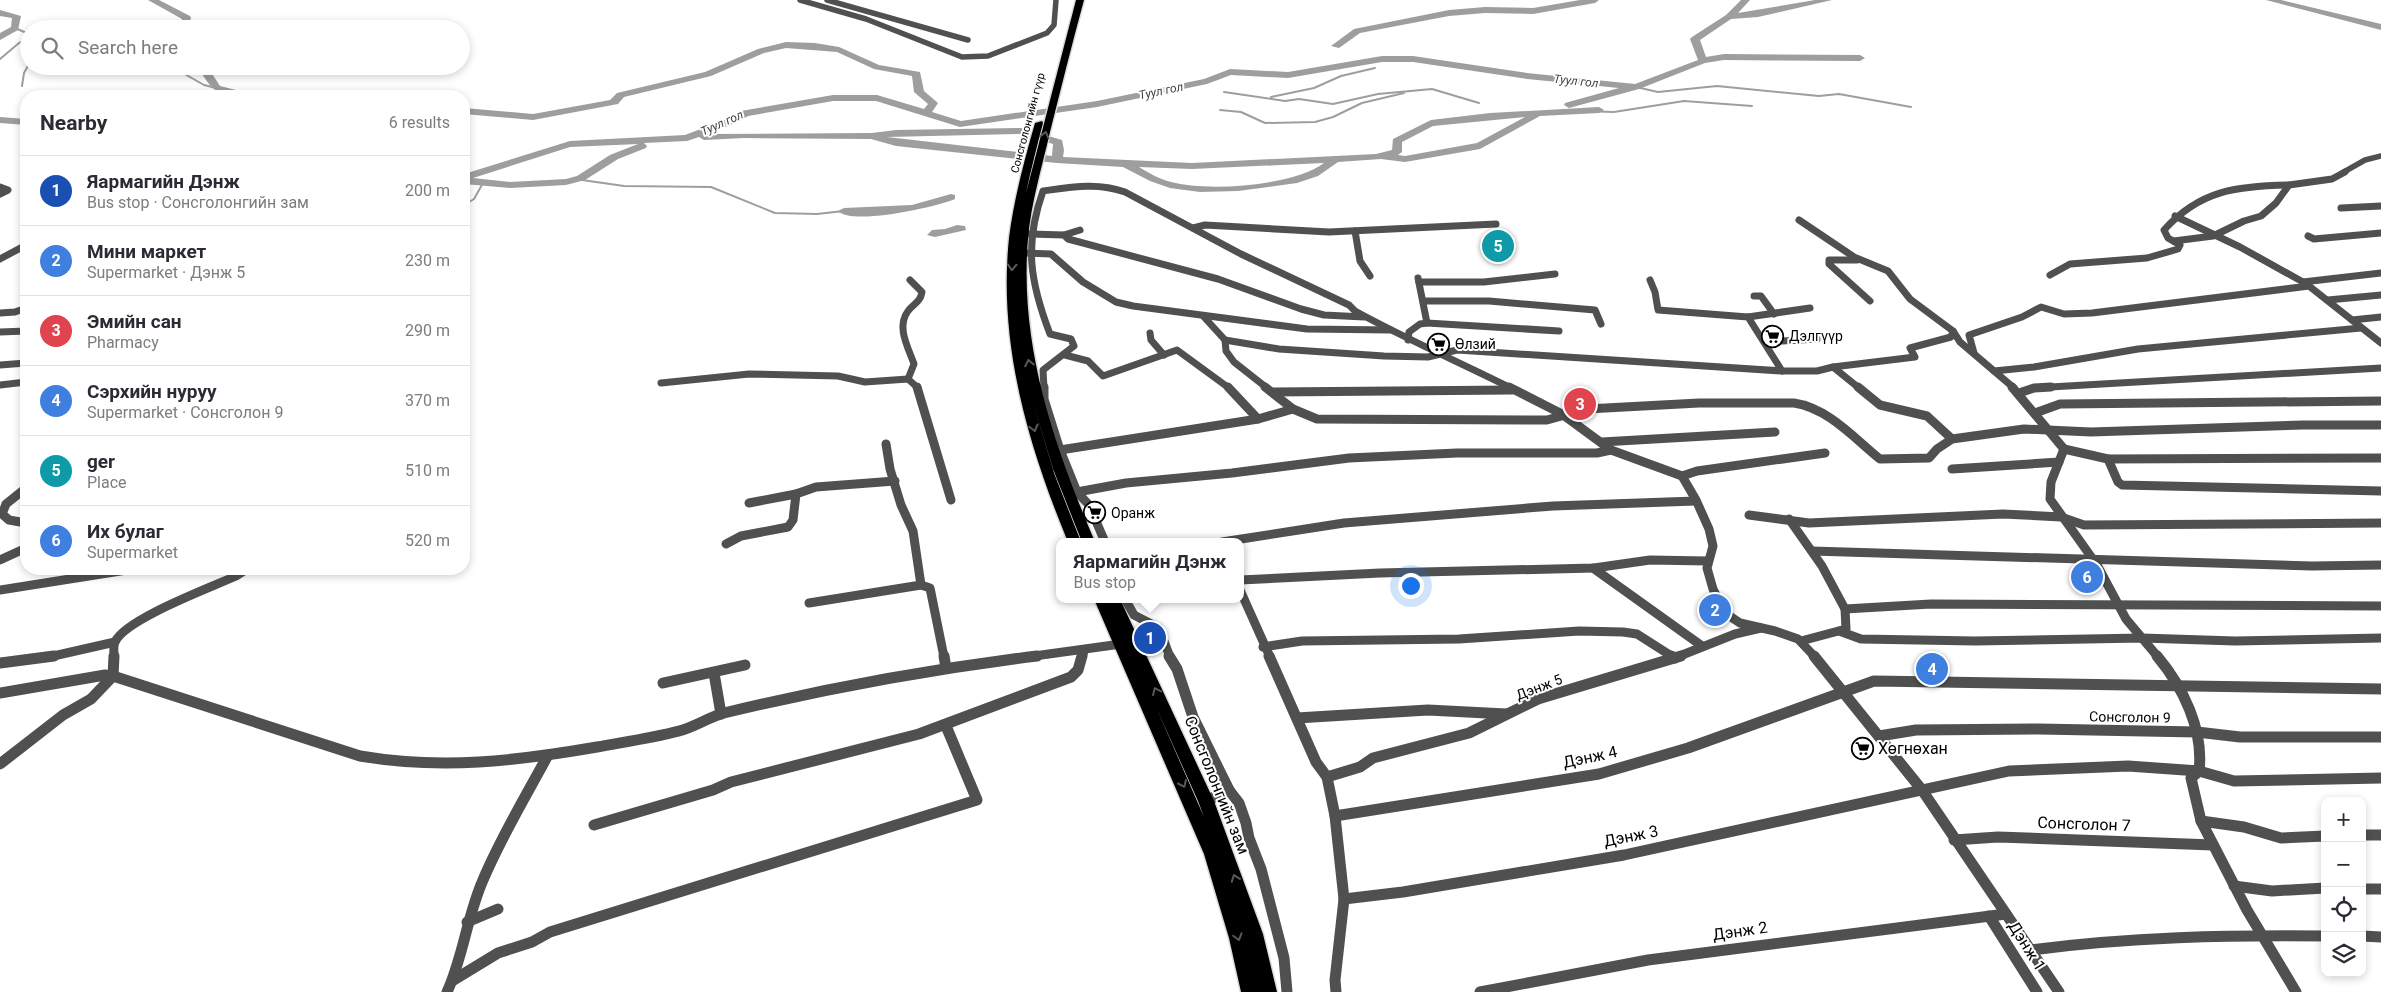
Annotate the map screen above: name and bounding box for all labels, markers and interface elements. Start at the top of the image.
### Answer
search box [20,20,470,75]
icon: search [38,34,66,62]
text: Search here [78,36,178,59]
street label: Сонсголонгийн гүүр [1008,71,1048,175]
water label: Туул гол [1553,72,1599,90]
water label: Туул гол [1138,79,1185,103]
water label: Туул гол [699,107,746,139]
text: Nearby [40,111,107,135]
text: 6 results [389,113,450,132]
one-way arrow [1039,131,1050,140]
text: Яармагийн Дэнж [87,170,240,193]
text: 1 [51,181,61,200]
text: 200 m [405,181,450,200]
text: Bus stop · Сонсголонгийн зам [87,193,309,212]
pin: 5 [1482,227,1514,265]
text: Мини маркет [87,240,206,263]
text: 2 [51,251,61,270]
text: 230 m [405,251,450,270]
text: Supermarket · Дэнж 5 [87,263,245,282]
one-way arrow [1006,263,1017,271]
text: Эмийн сан [87,310,182,333]
text: 3 [51,321,61,340]
text: 290 m [405,321,450,340]
supermarket icon: Дэлгүүр [1761,324,1785,348]
place label: Дэлгүүр [1789,328,1843,344]
supermarket icon: Өлзий [1427,332,1451,356]
text: Pharmacy [87,333,159,352]
place label: Өлзий [1455,336,1496,352]
one-way arrow [1024,359,1035,368]
text: Сэрхийн нуруу [87,380,217,403]
pin: 3 [1564,385,1596,423]
text: 4 [51,391,61,410]
text: 370 m [405,391,450,410]
text: Supermarket · Сонсголон 9 [87,403,283,422]
one-way arrow [1028,423,1038,431]
text: ger [87,450,115,473]
text: 5 [51,461,61,480]
text: 510 m [405,461,450,480]
text: Place [87,473,127,492]
supermarket icon: Оранж [1083,501,1107,525]
place label: Оранж [1111,505,1155,521]
text: Их булаг [87,520,164,543]
text: 6 [51,531,61,550]
text: 520 m [405,531,450,550]
popup [1056,538,1244,603]
text: Supermarket [87,543,178,562]
text: Яармагийн Дэнж [1074,550,1226,573]
pin: 6 [2071,558,2103,596]
text: Bus stop [1074,573,1136,592]
your location [1398,573,1424,599]
pin: 2 [1699,591,1731,629]
pin: 1 [1134,619,1166,657]
pin: 4 [1916,650,1948,688]
street label: Дэнж 5 [1514,671,1564,703]
one-way arrow [1152,687,1163,696]
street label: Сонсголон 9 [2089,708,2171,726]
street label: Сонсголонгийн зам [1181,713,1253,857]
supermarket icon: Хөгнөхан [1850,736,1874,760]
place label: Хөгнөхан [1878,739,1948,758]
street label: Дэнж 4 [1561,742,1619,772]
one-way arrow [1176,779,1187,788]
map controls [2321,797,2366,977]
button: + [2321,797,2366,842]
street label: Сонсголон 7 [2037,813,2131,835]
street label: Дэнж 3 [1602,821,1660,851]
button: − [2321,842,2366,887]
one-way arrow [1230,874,1240,883]
button: locate [2321,887,2366,932]
street label: Дэнж 2 [1711,918,1769,944]
street label: Дэнж 1 [2004,918,2050,974]
one-way arrow [1232,932,1242,941]
button: layers [2321,932,2366,977]

